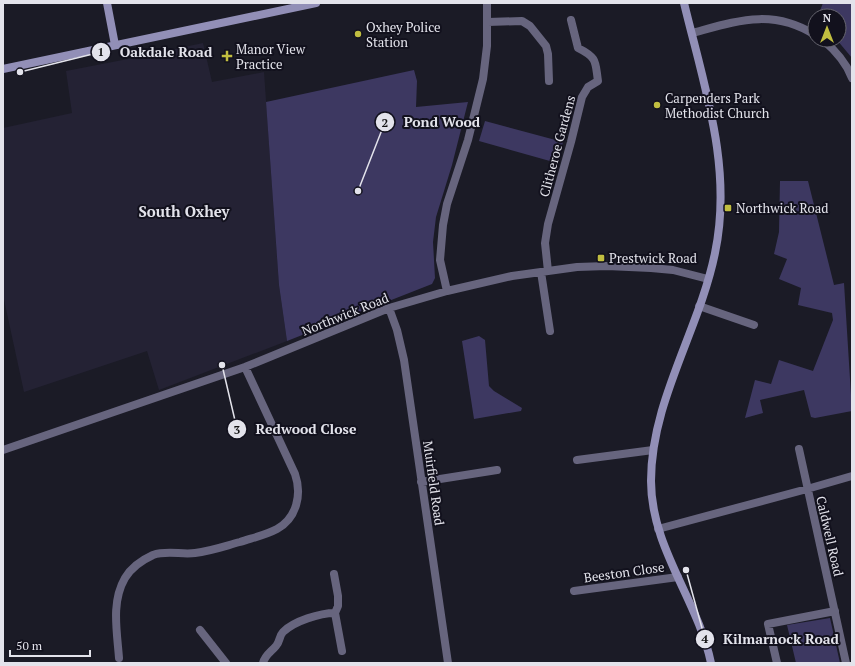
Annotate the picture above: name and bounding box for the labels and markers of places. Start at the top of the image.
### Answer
place label: Oxhey Police Station [366,18,441,51]
marker: Oxhey Police Station [353,29,363,39]
callout: Oakdale Road [91,39,220,65]
place label: Manor View Practice [236,40,306,73]
marker: Manor View Practice [221,50,233,62]
place label: Carpenders Park Methodist Church [665,89,770,122]
marker: Carpenders Park Methodist Church [652,100,662,110]
callout: Pond Wood [375,109,488,135]
place label: Northwick Road [736,199,828,217]
marker: Northwick Road [723,203,733,213]
place label: Prestwick Road [609,249,697,267]
marker: Prestwick Road [596,253,606,263]
callout: Redwood Close [227,416,364,442]
callout: Kilmarnock Road [695,626,847,652]

